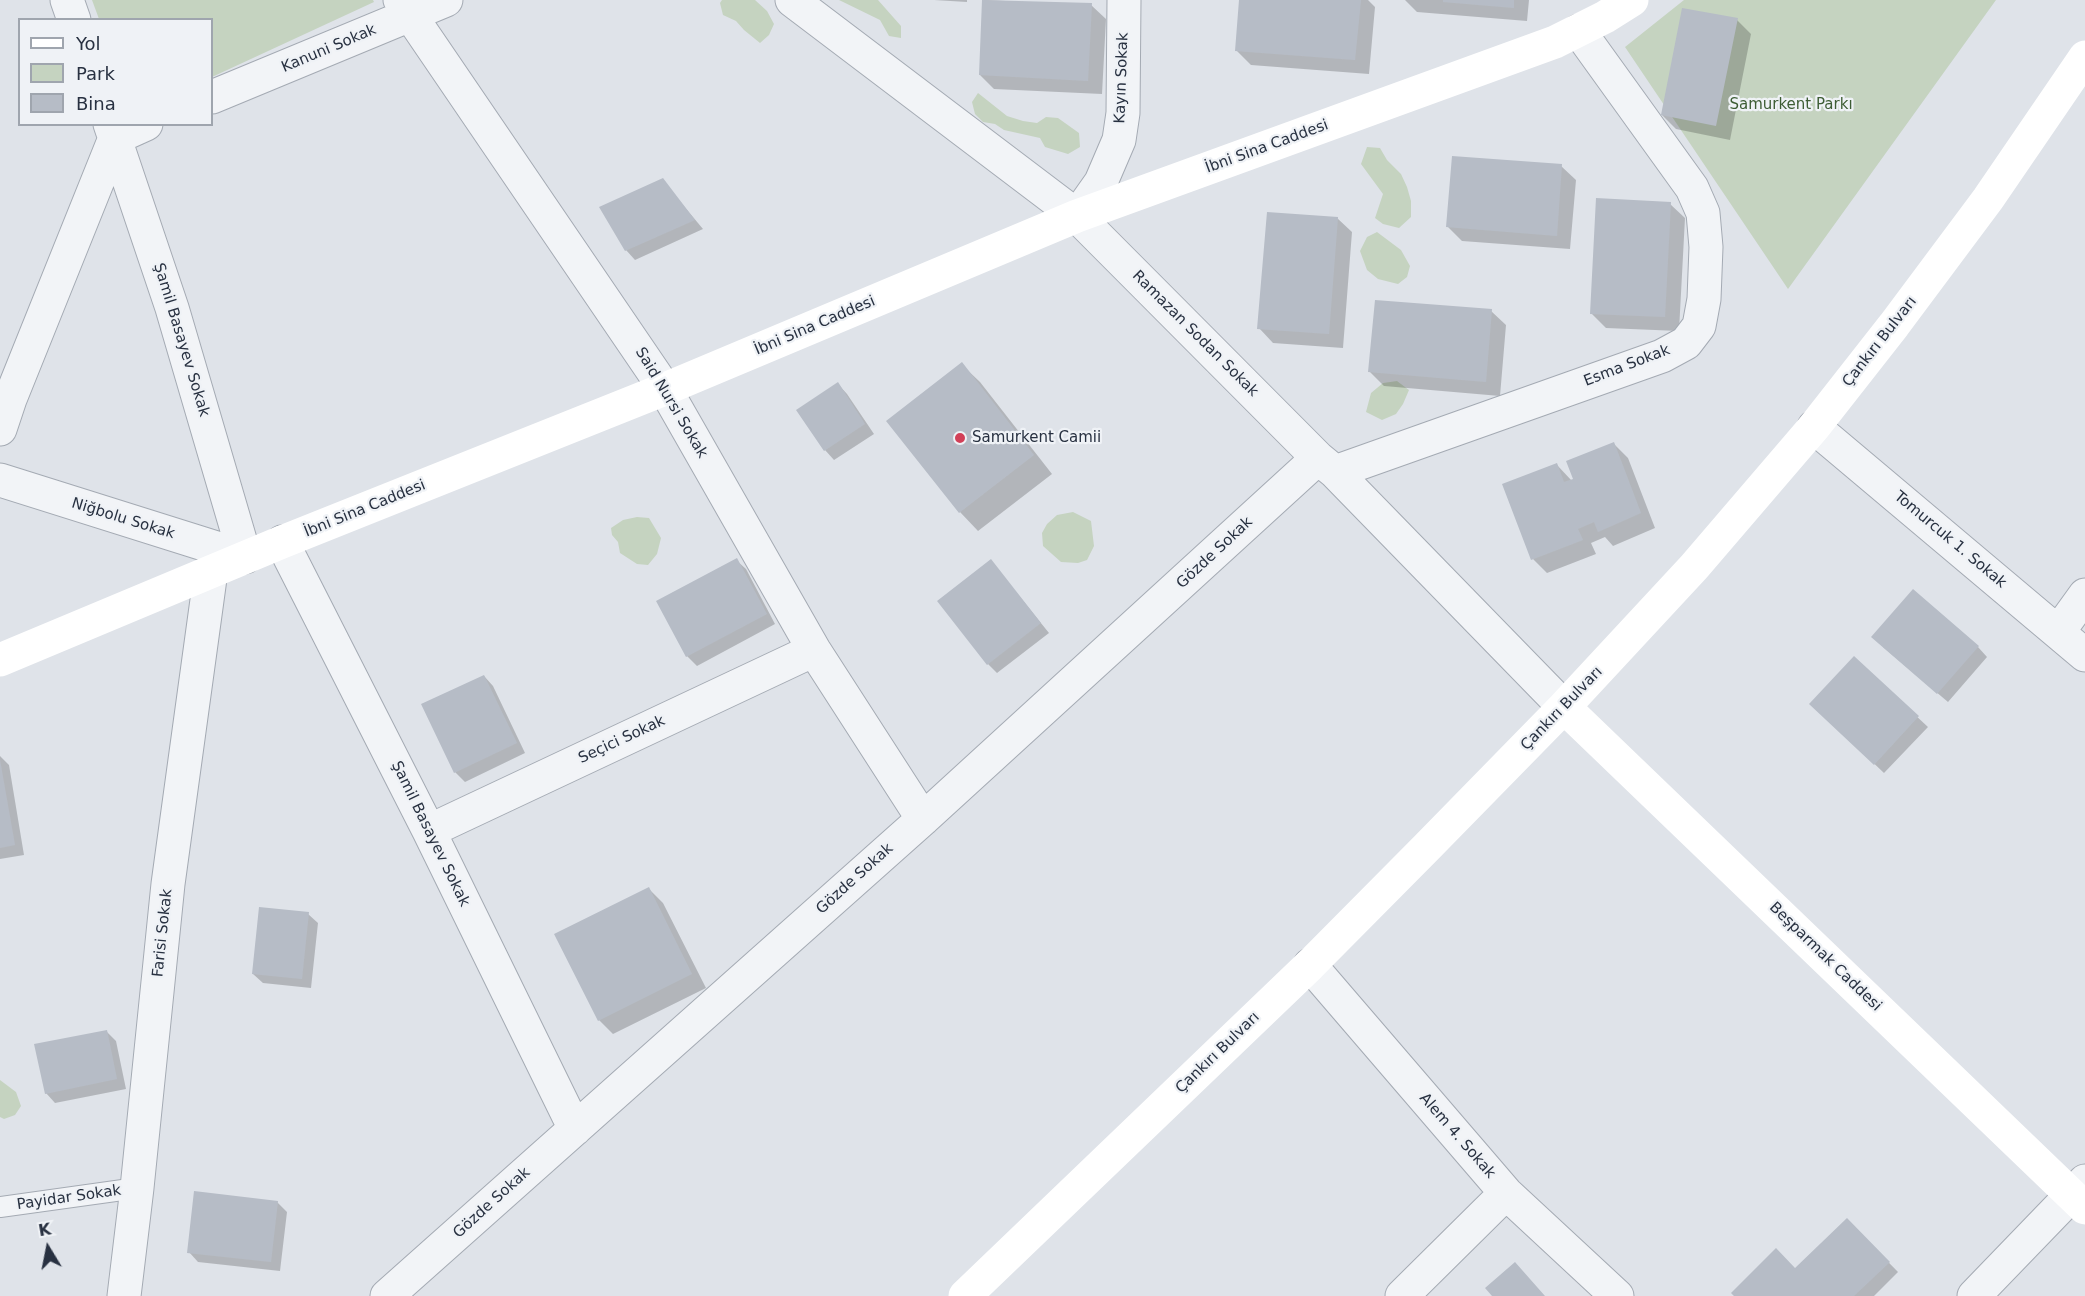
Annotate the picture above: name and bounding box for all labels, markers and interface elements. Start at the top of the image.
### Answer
legend [18,18,213,126]
street label: Kanuni Sokak [279,21,379,77]
street label: Kayın Sokak [1111,32,1133,124]
text: Yol [76,33,101,54]
text: Park [76,63,115,84]
text: Bina [76,93,116,114]
park label: Samurkent Parkı [1729,96,1853,114]
street label: İbni Sina Caddesi [1203,116,1331,178]
street label: Şamil Basayev Sokak [149,261,213,419]
street label: Ramazan Sodan Sokak [1128,267,1262,401]
street label: İbni Sina Caddesi [752,292,878,360]
street label: Çankırı Bulvarı [1839,293,1921,391]
street label: Esma Sokak [1581,341,1673,391]
street label: Said Nursi Sokak [631,344,711,462]
place label: Samurkent Camii [972,429,1101,447]
marker: Samurkent Camii [953,431,967,445]
street label: İbni Sina Caddesi [302,476,428,542]
street label: Tomurcuk 1. Sokak [1890,488,2010,592]
street label: Niğbolu Sokak [69,495,177,543]
street label: Gözde Sokak [1173,513,1257,593]
street label: Çankırı Bulvarı [1517,663,1607,755]
street label: Seçici Sokak [576,712,668,768]
street label: Şamil Basayev Sokak [387,758,473,910]
street label: Gözde Sokak [813,840,897,918]
street label: Farisi Sokak [149,888,177,978]
street label: Beşparmak Caddesi [1765,899,1885,1015]
street label: Çankırı Bulvarı [1172,1008,1264,1098]
street label: Alem 4. Sokak [1415,1090,1499,1182]
street label: Gözde Sokak [450,1164,534,1242]
street label: Payidar Sokak [16,1182,122,1214]
north arrow [18,1218,78,1278]
text: K [37,1219,53,1240]

